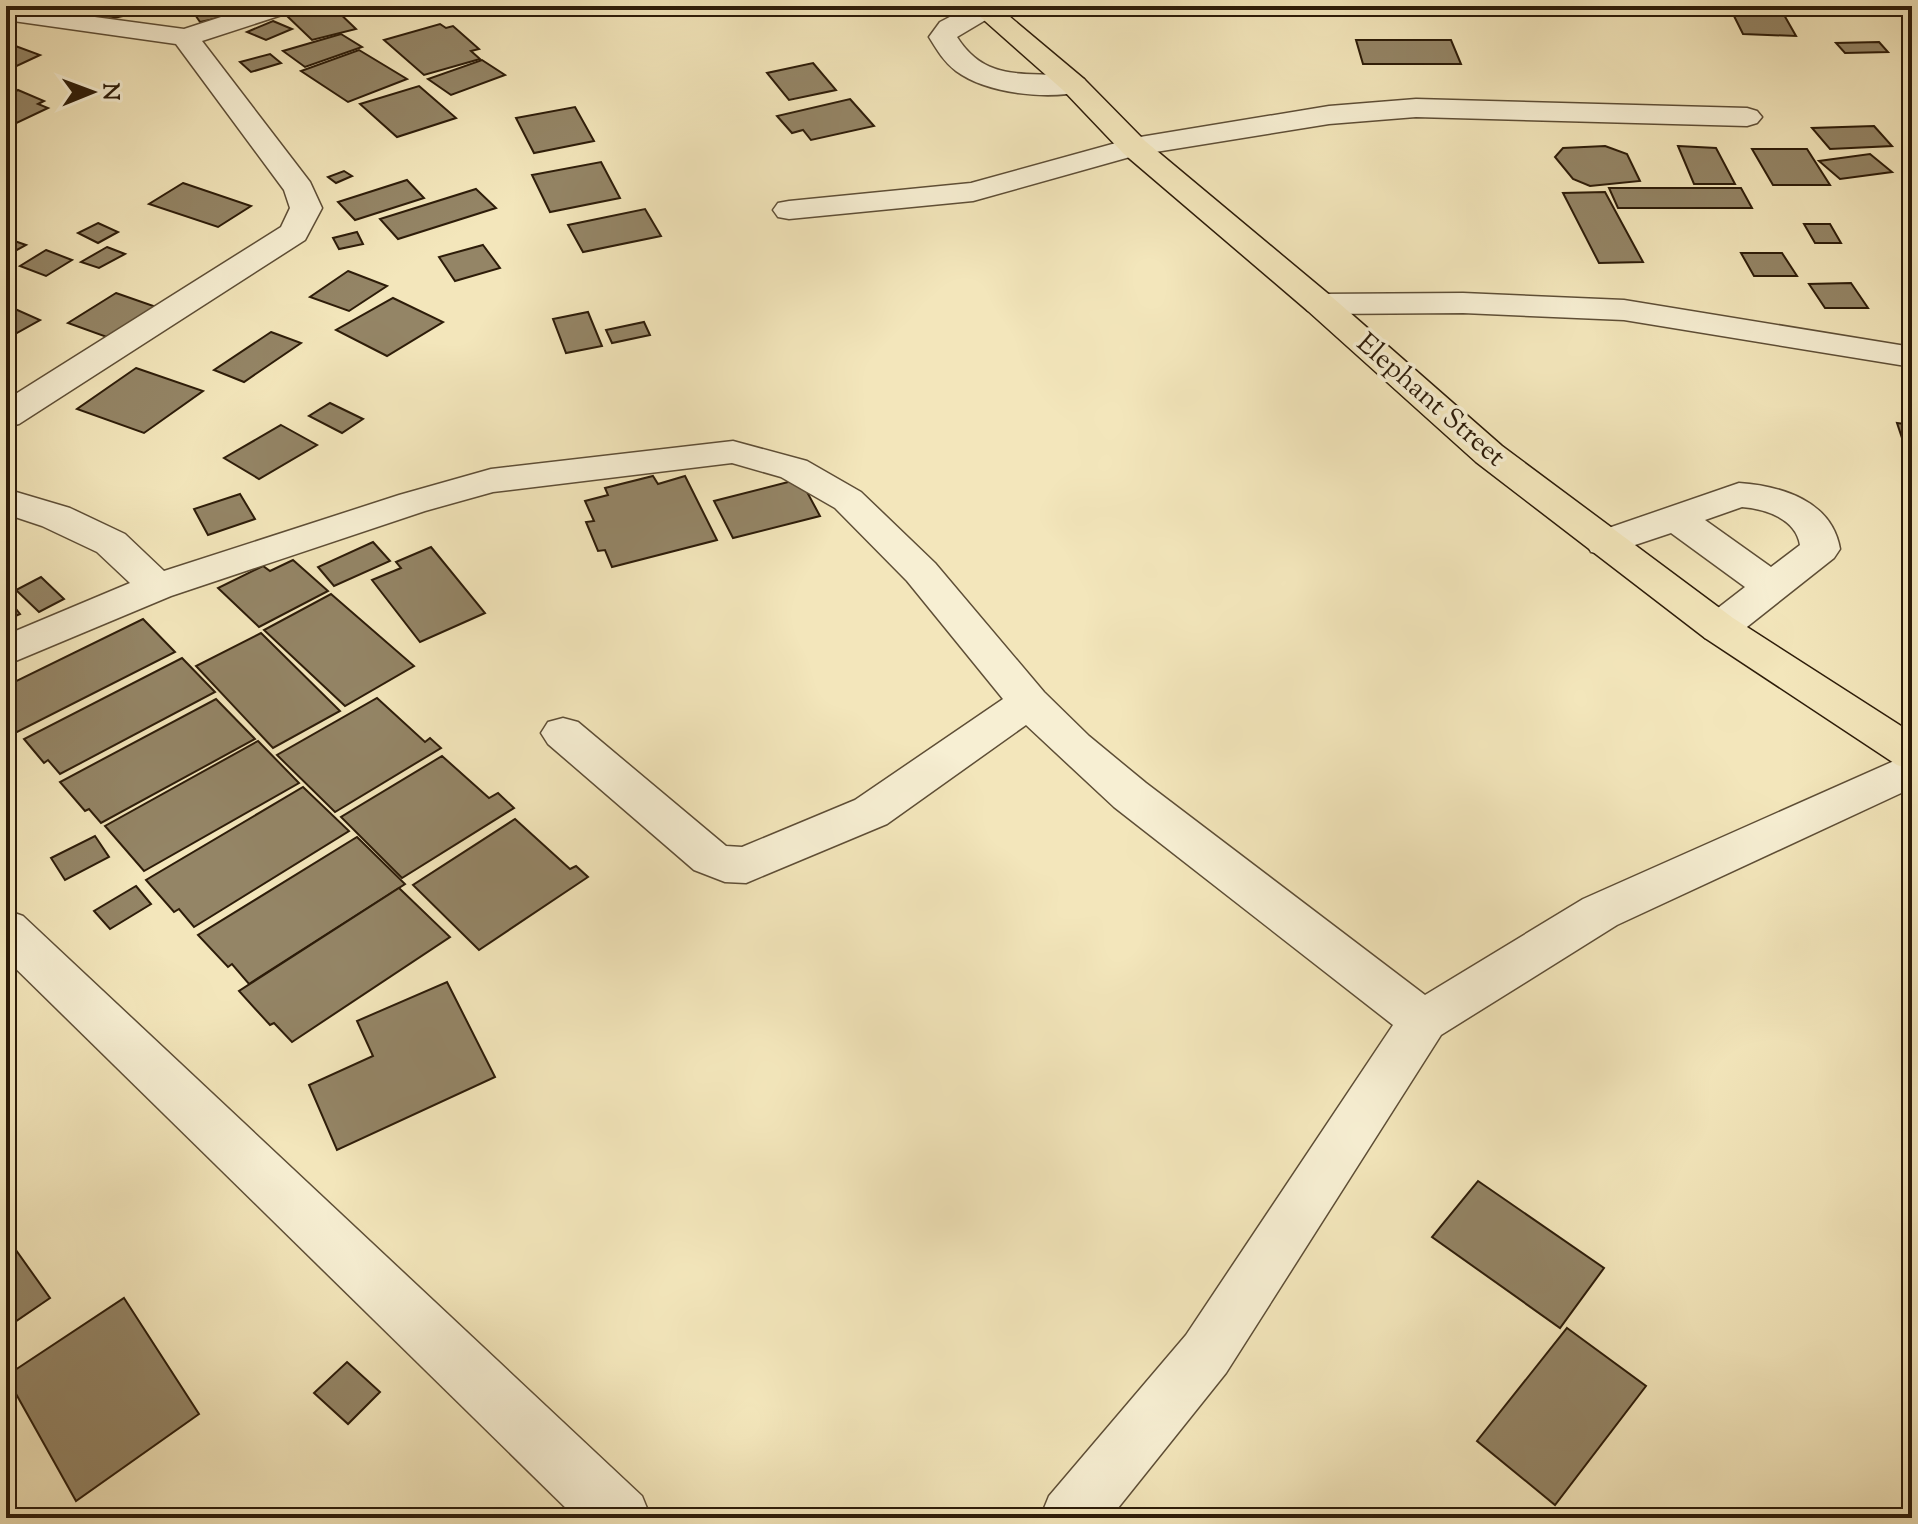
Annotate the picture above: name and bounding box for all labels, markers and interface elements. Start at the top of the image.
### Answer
north arrow [52,52,132,132]
text: N [93,83,125,101]
street label: Elephant Street [1347,325,1514,477]

